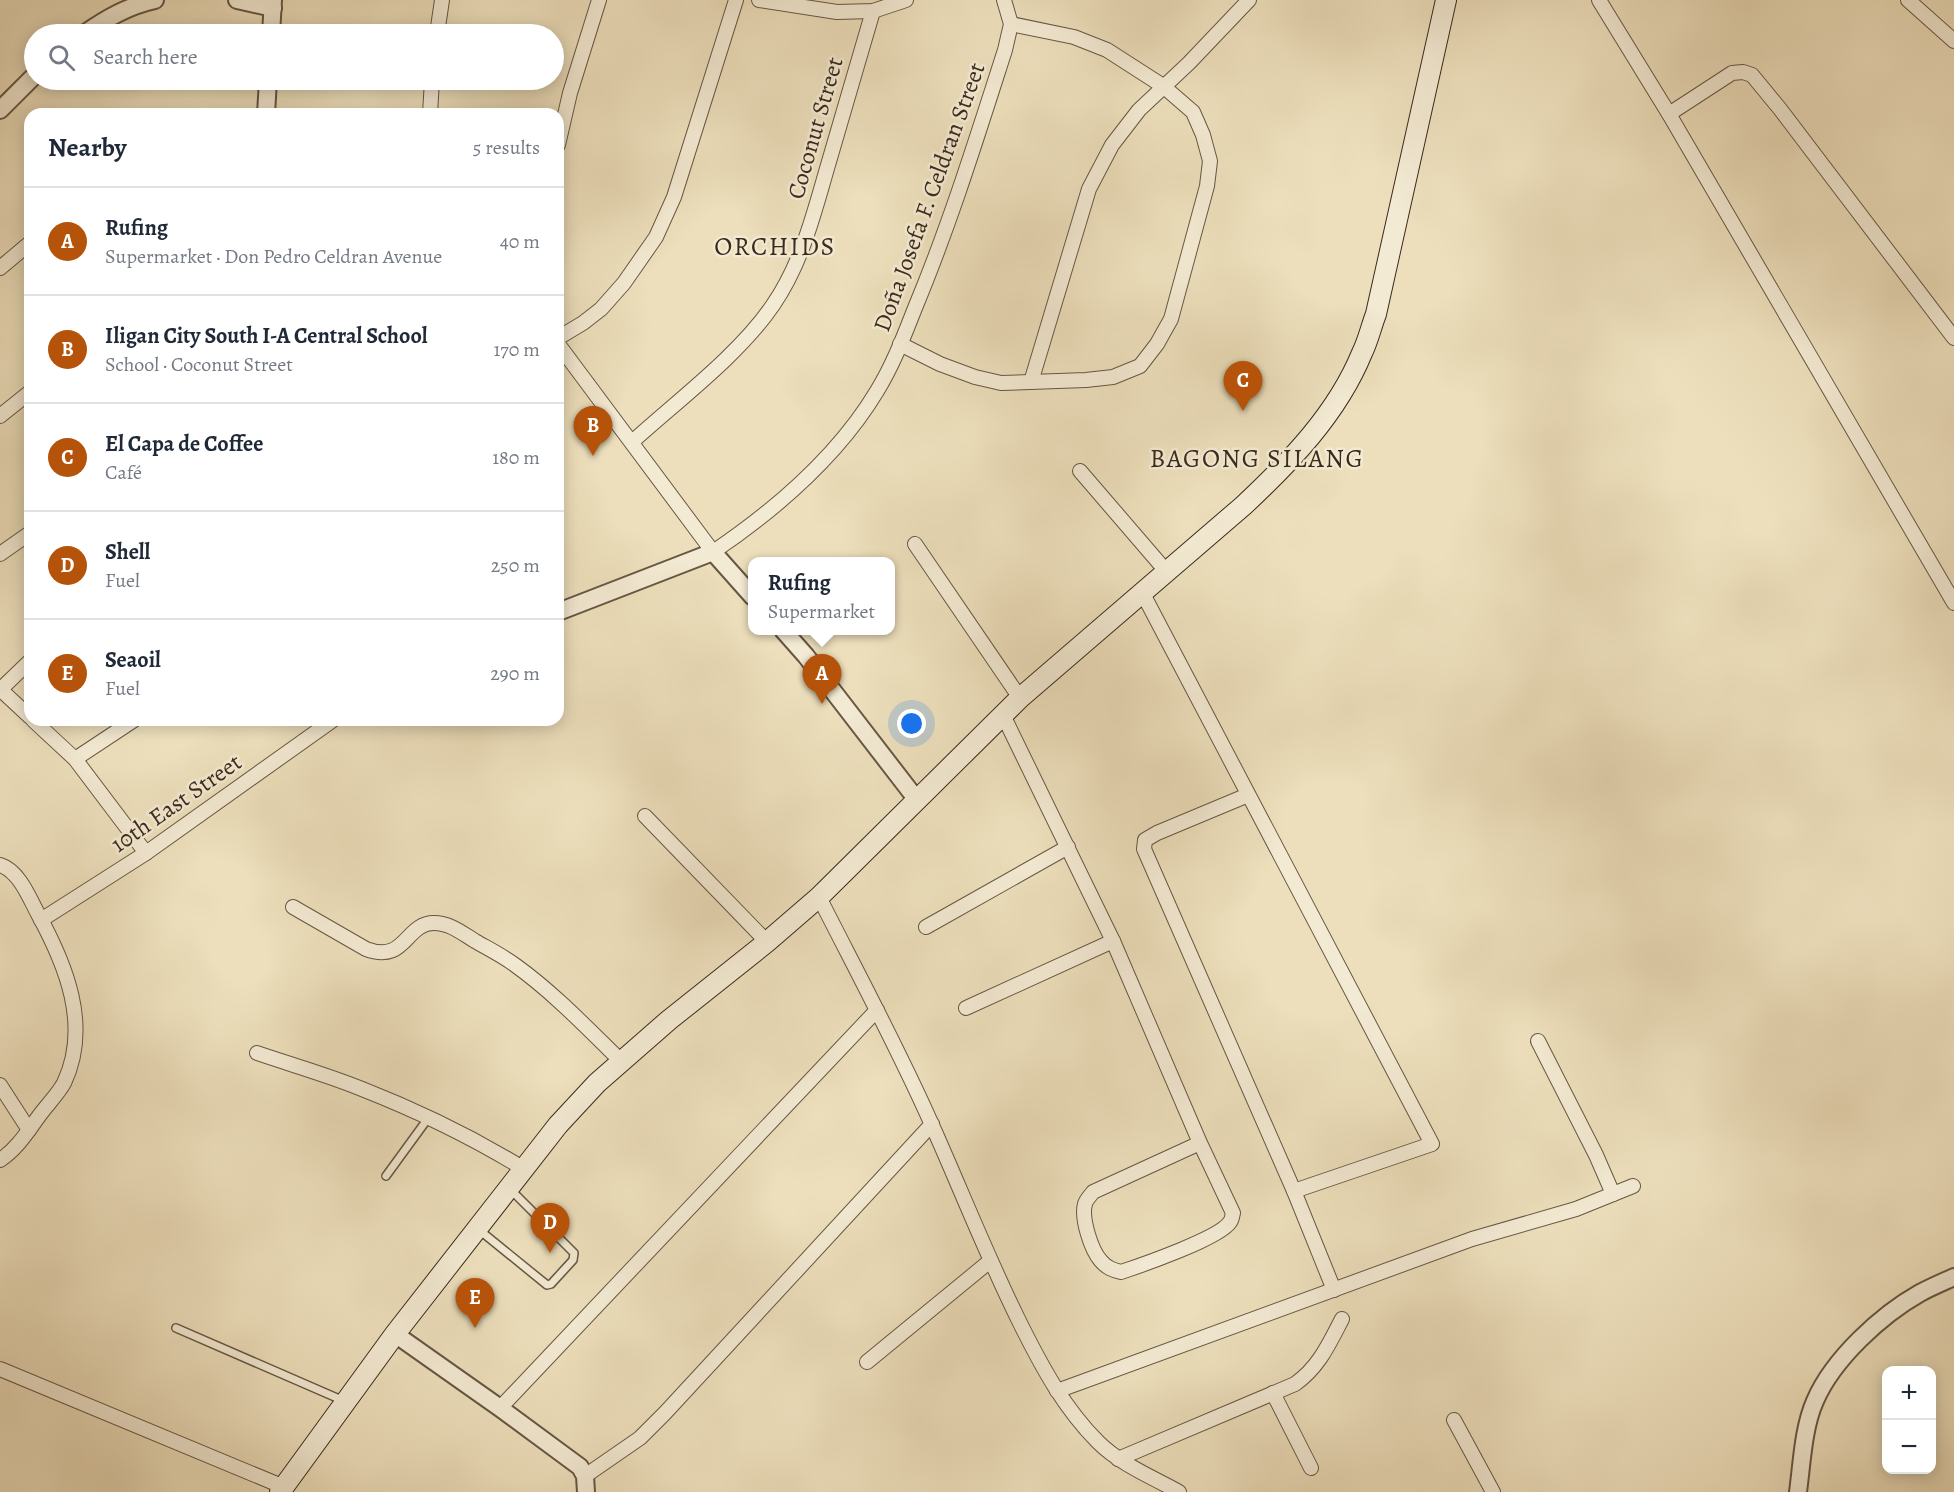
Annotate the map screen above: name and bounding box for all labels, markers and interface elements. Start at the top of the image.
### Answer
search box [24,24,564,90]
icon: search [45,41,78,74]
text: Search here [93,42,198,72]
street label: Coconut Street [779,53,851,203]
street label: Doña Josefa F. Celdran Street [865,58,993,336]
text: Nearby [48,130,127,165]
text: 5 results [473,134,540,161]
text: Rufing [105,213,168,243]
text: A [61,228,74,255]
text: 40 m [500,228,540,255]
district label: ORCHIDS [714,229,836,264]
text: Supermarket · Don Pedro Celdran Avenue [105,243,442,270]
text: Iligan City South I-A Central School [105,321,428,351]
text: B [61,336,74,363]
text: 170 m [494,336,540,363]
text: School · Coconut Street [105,351,293,378]
pin: C [1224,362,1262,411]
pin: B [574,406,612,456]
text: El Capa de Coffee [105,429,263,459]
district label: BAGONG SILANG [1150,441,1364,476]
text: C [61,444,74,471]
text: 180 m [492,444,540,471]
text: Café [105,459,142,486]
text: Shell [105,537,150,567]
text: D [61,552,74,579]
text: 250 m [491,552,540,579]
popup [748,557,895,635]
text: Fuel [105,567,140,594]
text: Rufing [768,568,831,598]
text: Supermarket [768,598,875,625]
text: Seaoil [105,645,161,675]
pin: A [802,654,842,704]
text: E [62,660,73,687]
text: 290 m [490,660,540,687]
text: Fuel [105,675,140,702]
your location [897,709,926,738]
street label: 10th East Street [104,746,248,860]
pin: D [530,1204,570,1253]
pin: E [456,1278,494,1328]
map controls [1882,1366,1936,1474]
button: + [1882,1366,1936,1420]
button: − [1882,1420,1936,1474]

